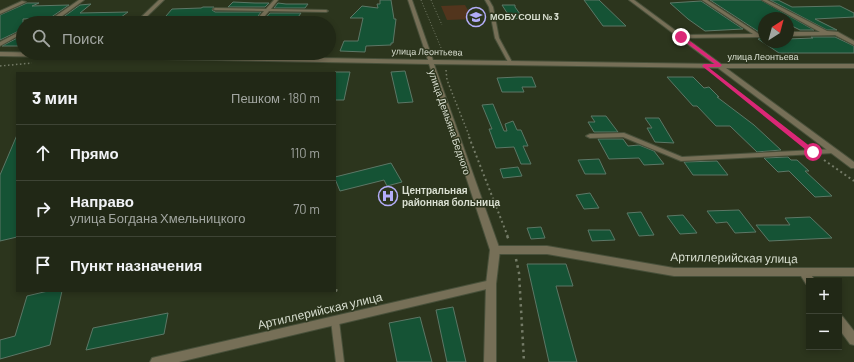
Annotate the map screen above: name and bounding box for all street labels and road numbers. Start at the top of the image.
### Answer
street label: улица Леонтьева [391,45,463,58]
street label: улица Леонтьева [728,51,798,62]
street label: улица Демьяна Бедного [426,68,474,176]
street label: Артиллерийская улица [670,249,798,266]
street label: Артиллерийская улица [256,289,384,332]

